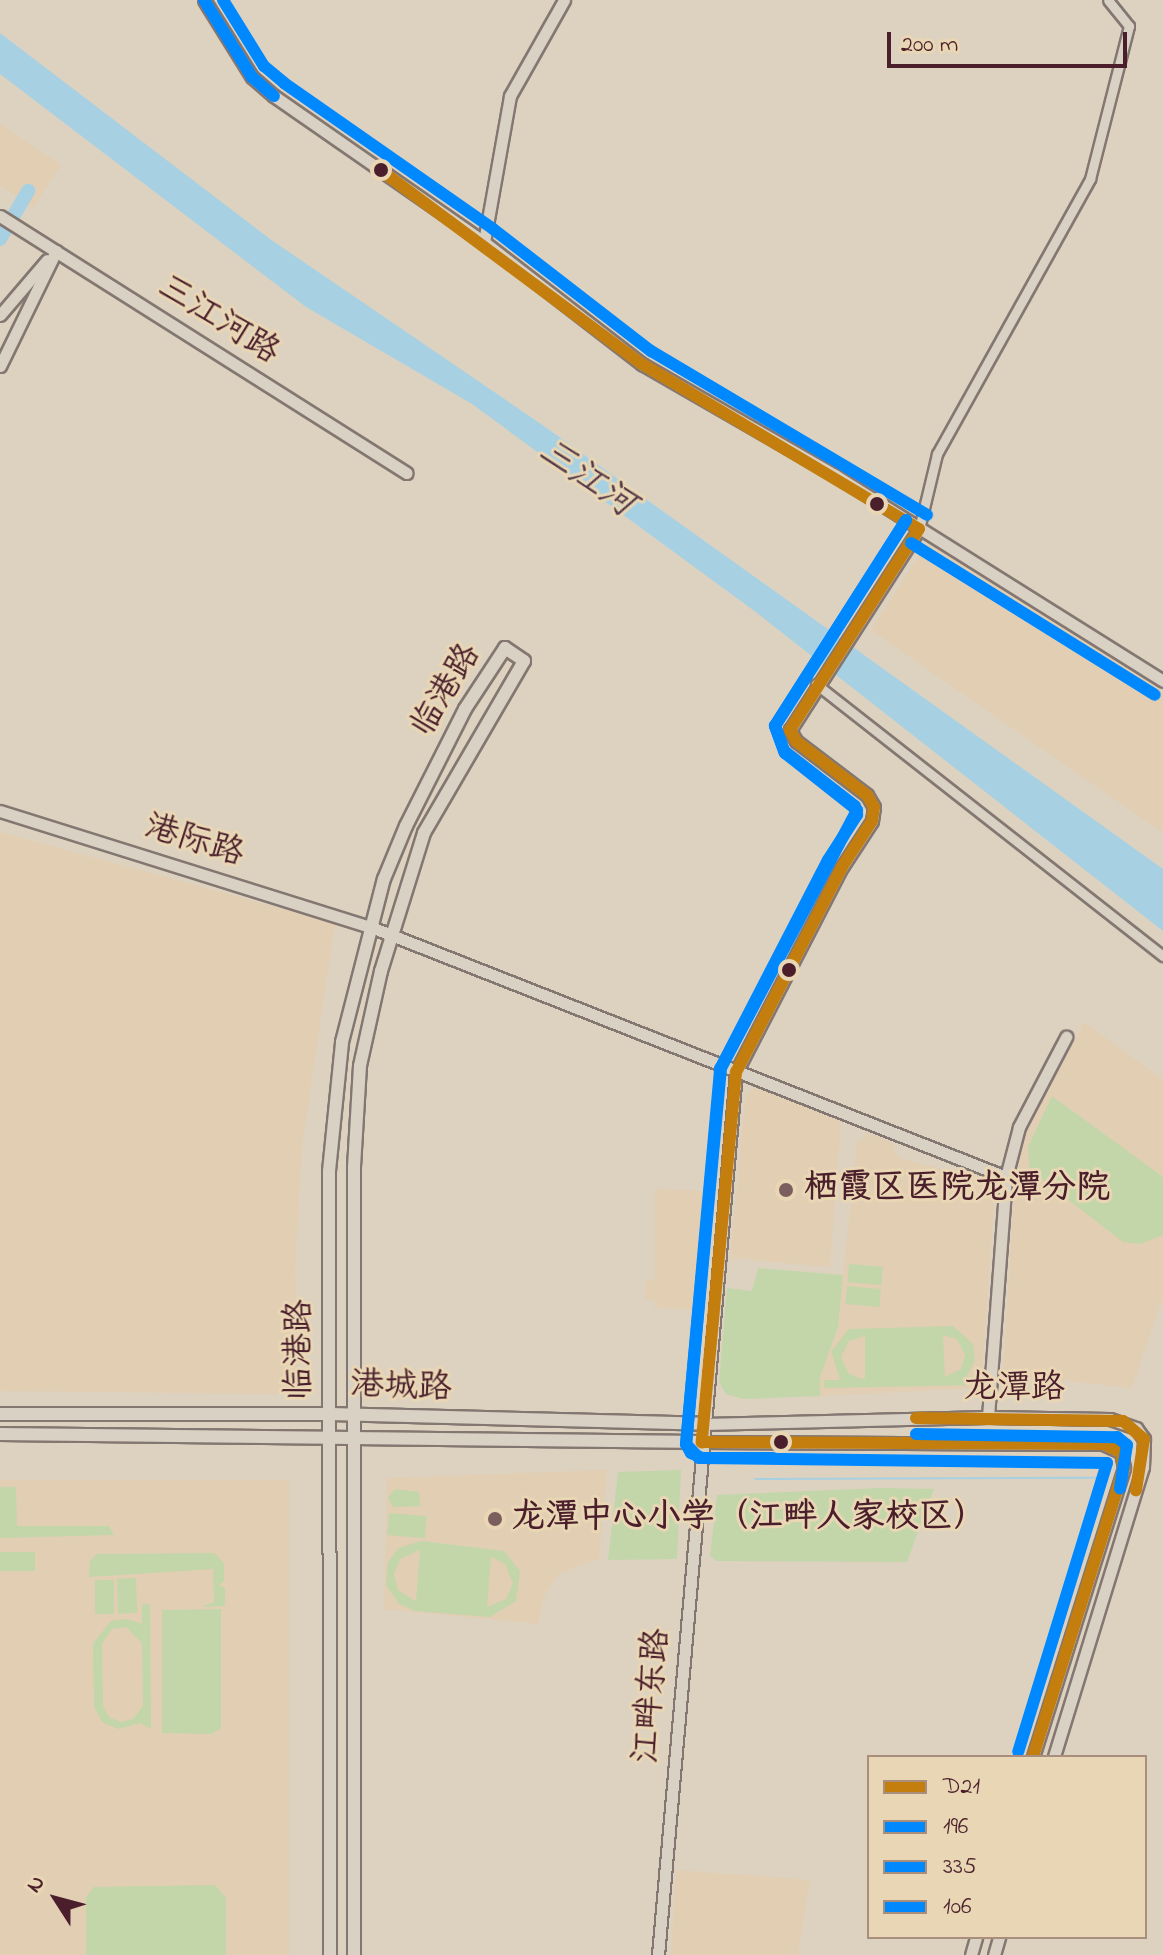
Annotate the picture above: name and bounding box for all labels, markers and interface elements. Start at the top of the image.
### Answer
scale bar [891,16,1131,66]
text: 200 m [901,28,958,63]
unlabelled marker [373,162,389,178]
street label: 三江河路 [150,268,286,374]
water label: 三江河 [529,430,643,528]
unlabelled marker [869,496,885,512]
street label: 临港路 [403,637,491,745]
street label: 港际路 [139,808,249,876]
unlabelled marker [781,962,797,978]
place label: 栖霞区医院龙潭分院 [804,1170,1110,1210]
marker: 栖霞区医院龙潭分院 [775,1179,797,1201]
street label: 临港路 [281,1299,321,1401]
street label: 港城路 [349,1366,453,1410]
street label: 龙潭路 [963,1370,1065,1410]
unlabelled marker [773,1434,789,1450]
place label: 龙潭中心小学（江畔人家校区） [511,1499,987,1539]
marker: 龙潭中心小学（江畔人家校区） [486,1510,504,1528]
street label: 江畔东路 [627,1626,679,1766]
legend [867,1755,1147,1939]
text: D21 [943,1770,980,1805]
text: 196 [943,1810,968,1845]
text: 335 [943,1850,977,1885]
north arrow [16,1859,96,1939]
text: N [19,1869,54,1900]
text: 106 [943,1890,972,1925]

